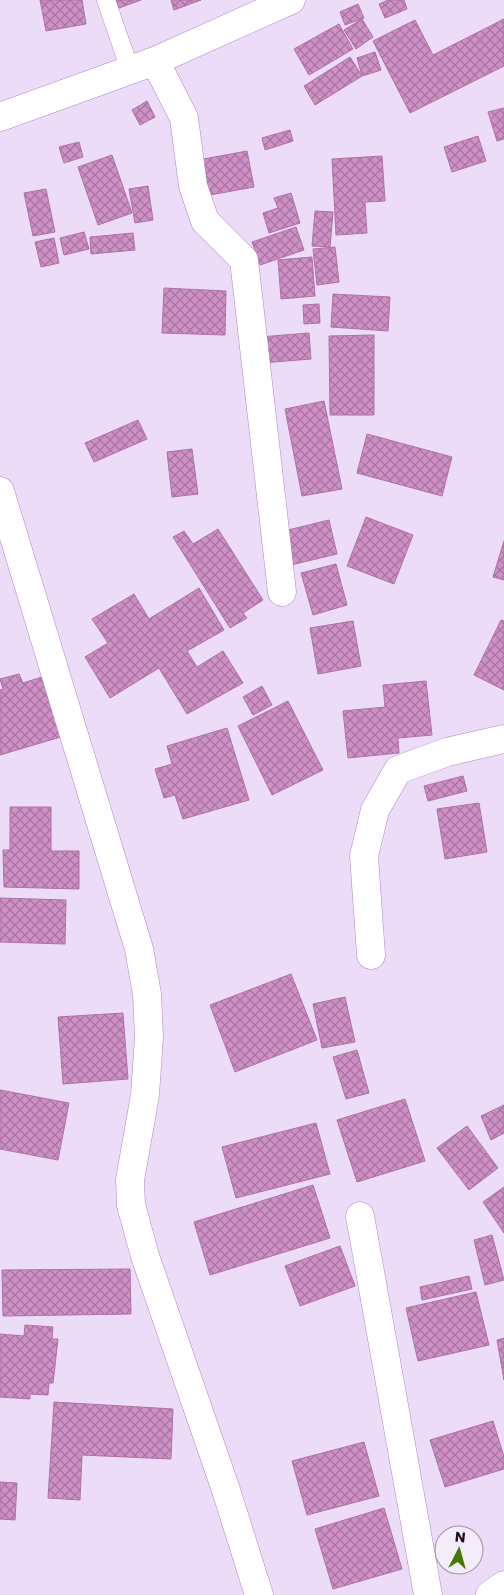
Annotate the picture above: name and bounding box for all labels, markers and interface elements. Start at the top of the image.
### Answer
north arrow [434,1525,484,1575]
text: N [454,1527,467,1548]

